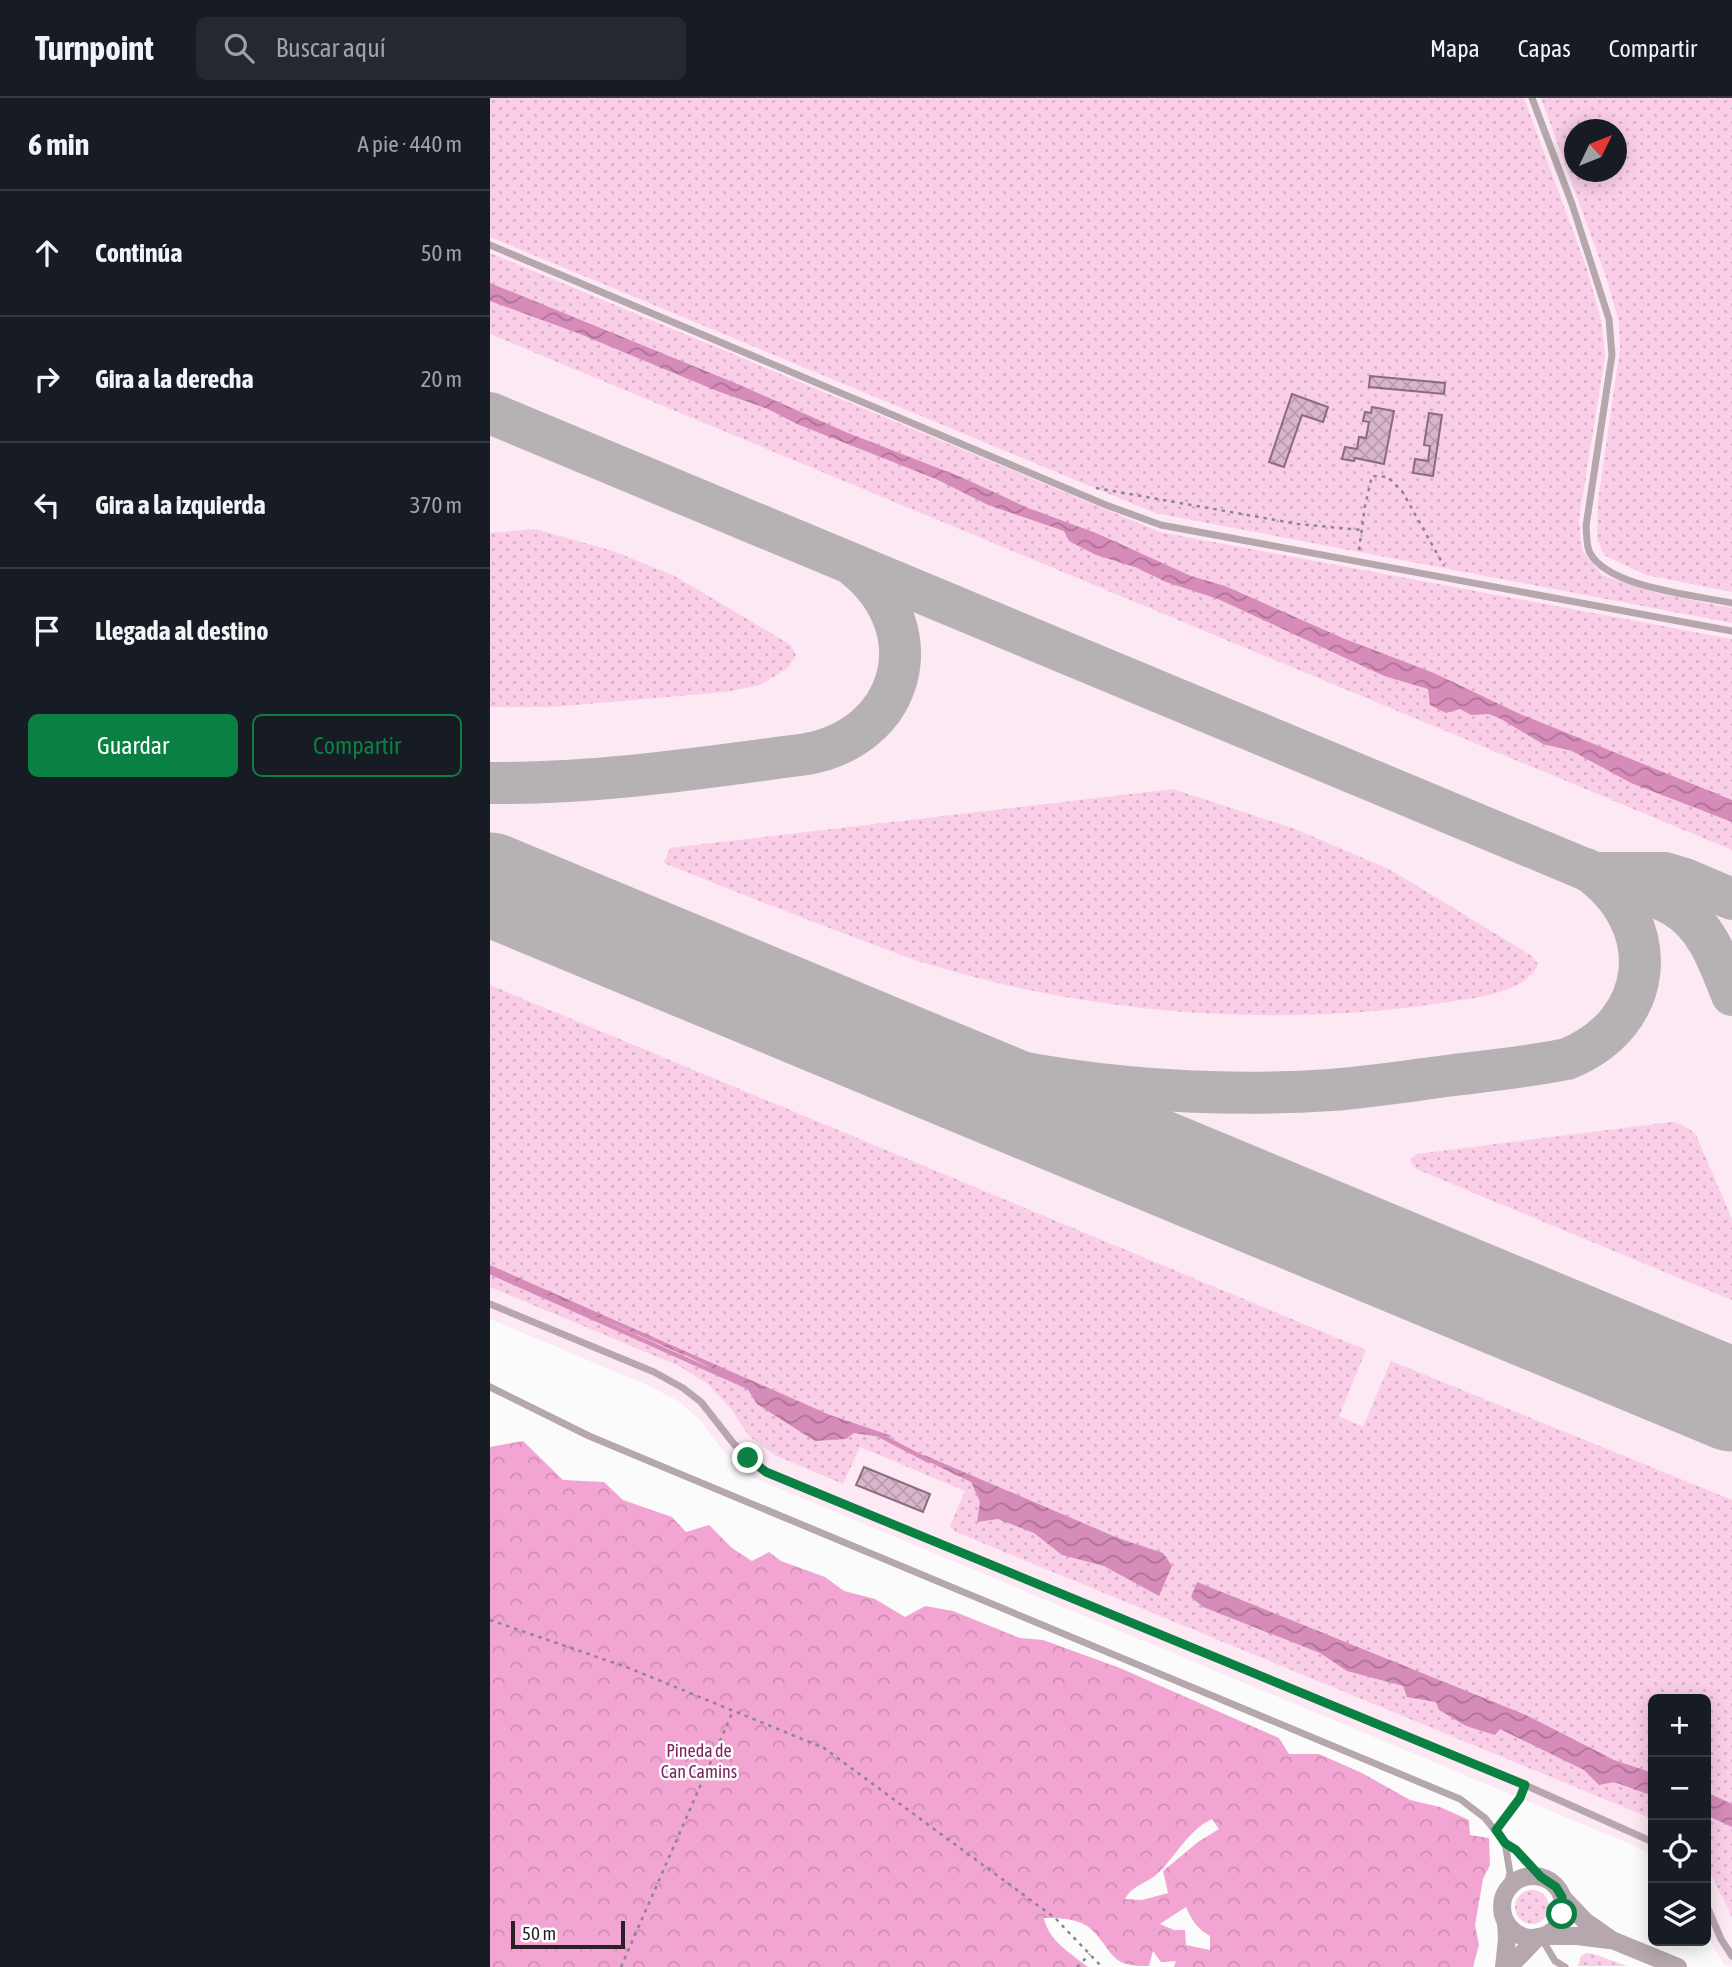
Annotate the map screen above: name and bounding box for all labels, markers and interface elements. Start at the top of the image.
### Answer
search box [196,17,686,80]
text: Turnpoint [35,29,154,67]
icon: search [220,29,258,67]
text: Buscar aquí [276,33,386,63]
text: Mapa [1430,35,1480,62]
text: Capas [1518,35,1571,62]
text: Compartir [1609,35,1697,62]
north arrow [1564,119,1627,182]
text: 6 min [28,127,89,161]
text: A pie · 440 m [358,131,462,157]
icon: ahead [28,234,66,272]
text: Continúa [95,238,182,268]
text: 50 m [421,240,462,266]
icon: right [28,360,66,398]
text: Gira a la derecha [95,364,254,394]
text: 20 m [421,366,462,392]
icon: left [28,486,66,524]
text: Gira a la izquierda [95,490,266,520]
text: 370 m [410,492,462,518]
icon: arrive [28,612,66,650]
text: Llegada al destino [95,616,268,646]
button: Guardar [28,714,238,777]
button: Compartir [252,714,462,777]
route end [732,1442,763,1473]
map controls [1648,1694,1711,1946]
button: + [1648,1694,1711,1757]
park label: Pineda de Can Camins [661,1740,737,1782]
button: − [1648,1757,1711,1820]
button: locate [1648,1820,1711,1883]
button: layers [1648,1883,1711,1946]
route start [1546,1898,1577,1929]
scale bar [511,1918,625,1950]
text: 50 m [522,1922,556,1944]

